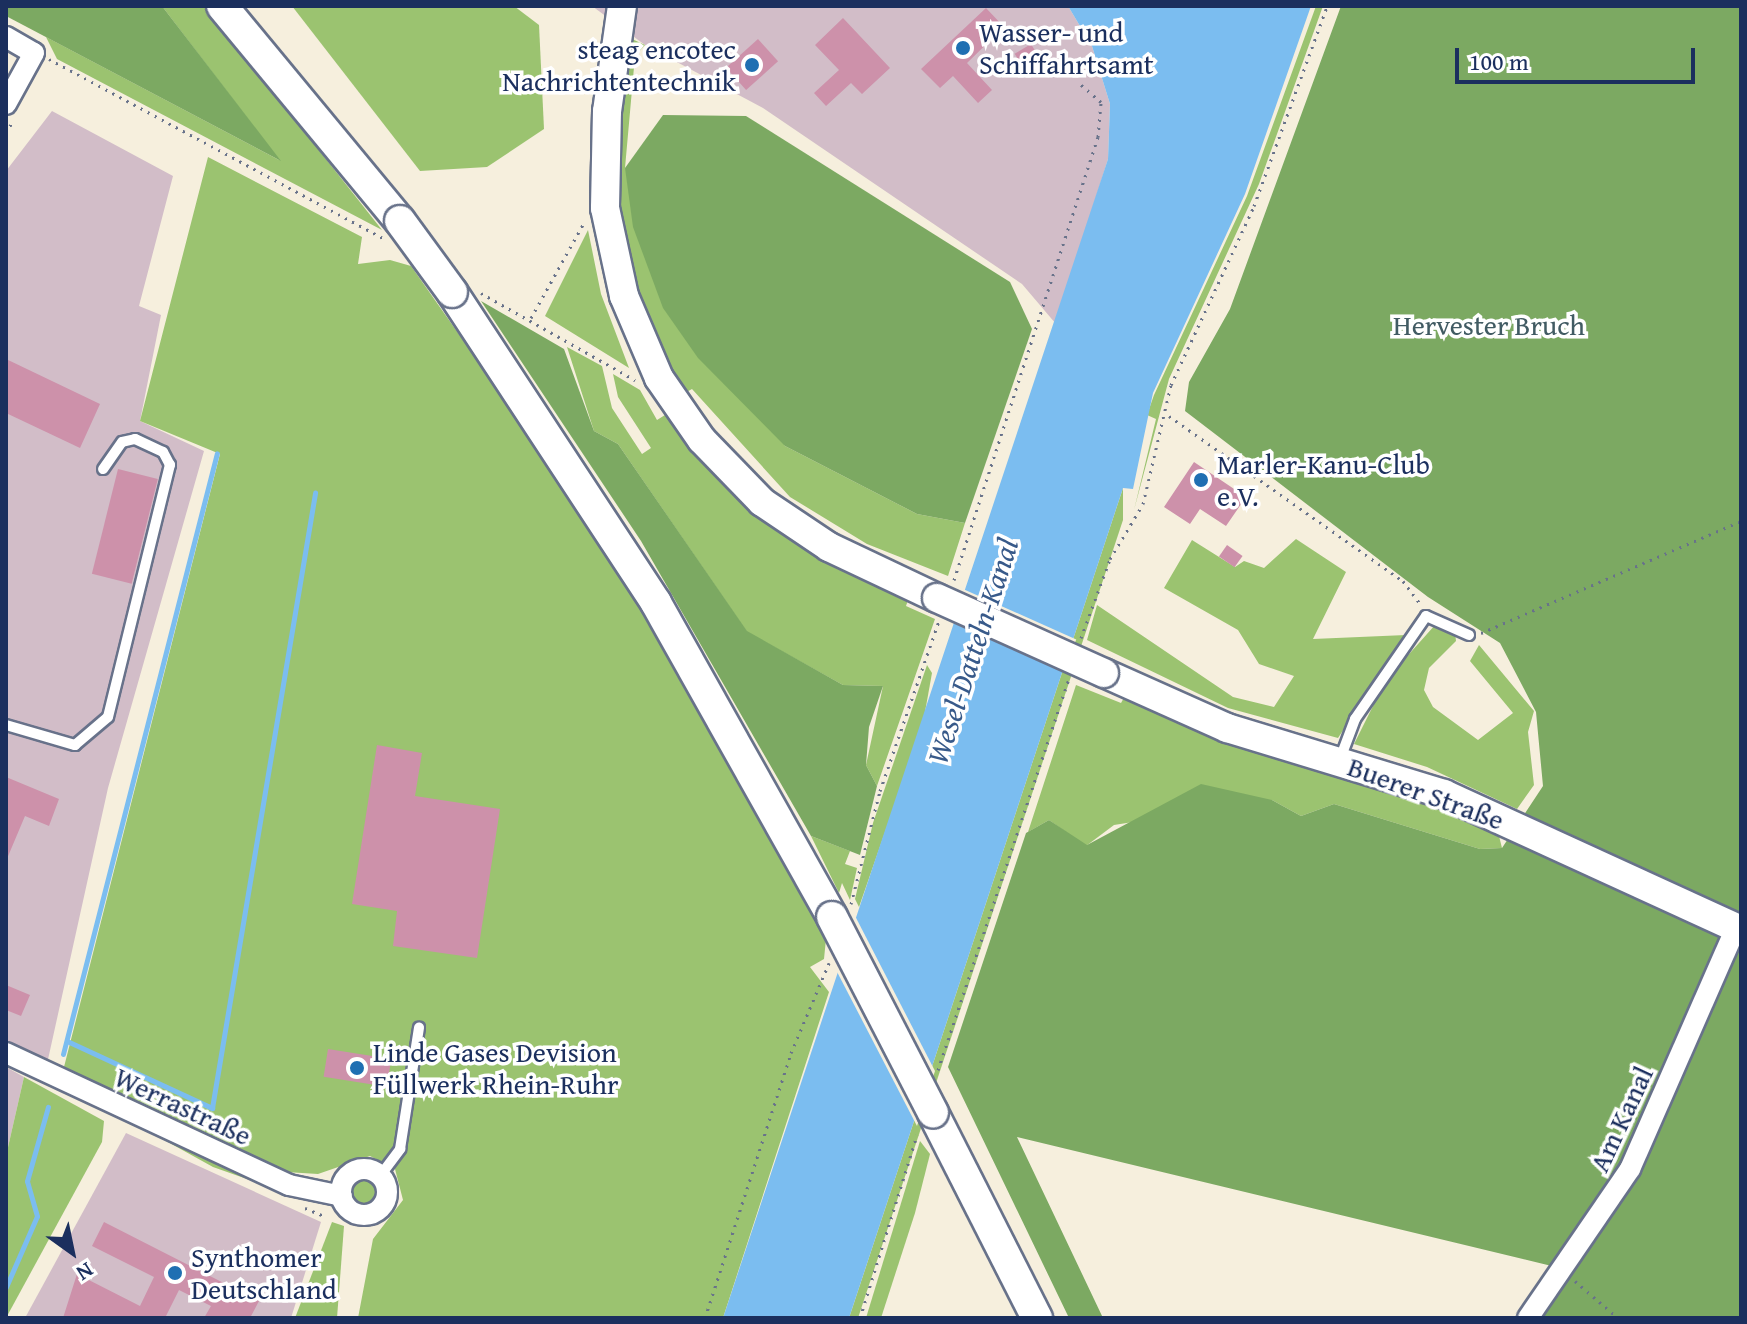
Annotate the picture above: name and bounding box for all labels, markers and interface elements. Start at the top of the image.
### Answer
place label: Wasser- und Schiffahrtsamt [979,15,1154,81]
place label: steag encotec Nachrichtentechnik [502,32,736,98]
scale bar [1459,32,1699,82]
marker: Wasser- und Schiffahrtsamt [954,39,972,57]
text: 100 m [1469,44,1529,79]
marker: steag encotec Nachrichtentechnik [743,56,761,74]
park label: Hervester Bruch [1393,308,1585,342]
place label: Marler-Kanu-Club e.V. [1217,447,1430,513]
marker: Marler-Kanu-Club e.V. [1192,471,1210,489]
water label: Wesel-Datteln-Kanal [919,534,1025,768]
street label: Buerer Straße [1343,749,1509,837]
place label: Linde Gases Devision Füllwerk Rhein-Ruhr [373,1035,619,1101]
marker: Linde Gases Devision Füllwerk Rhein-Ruhr [348,1059,366,1077]
street label: Werrastraße [109,1060,257,1152]
street label: Am Kanal [1582,1061,1660,1177]
north arrow [32,1212,112,1292]
place label: Synthomer Deutschland [191,1240,337,1306]
text: N [70,1255,100,1290]
marker: Synthomer Deutschland [166,1264,184,1282]

